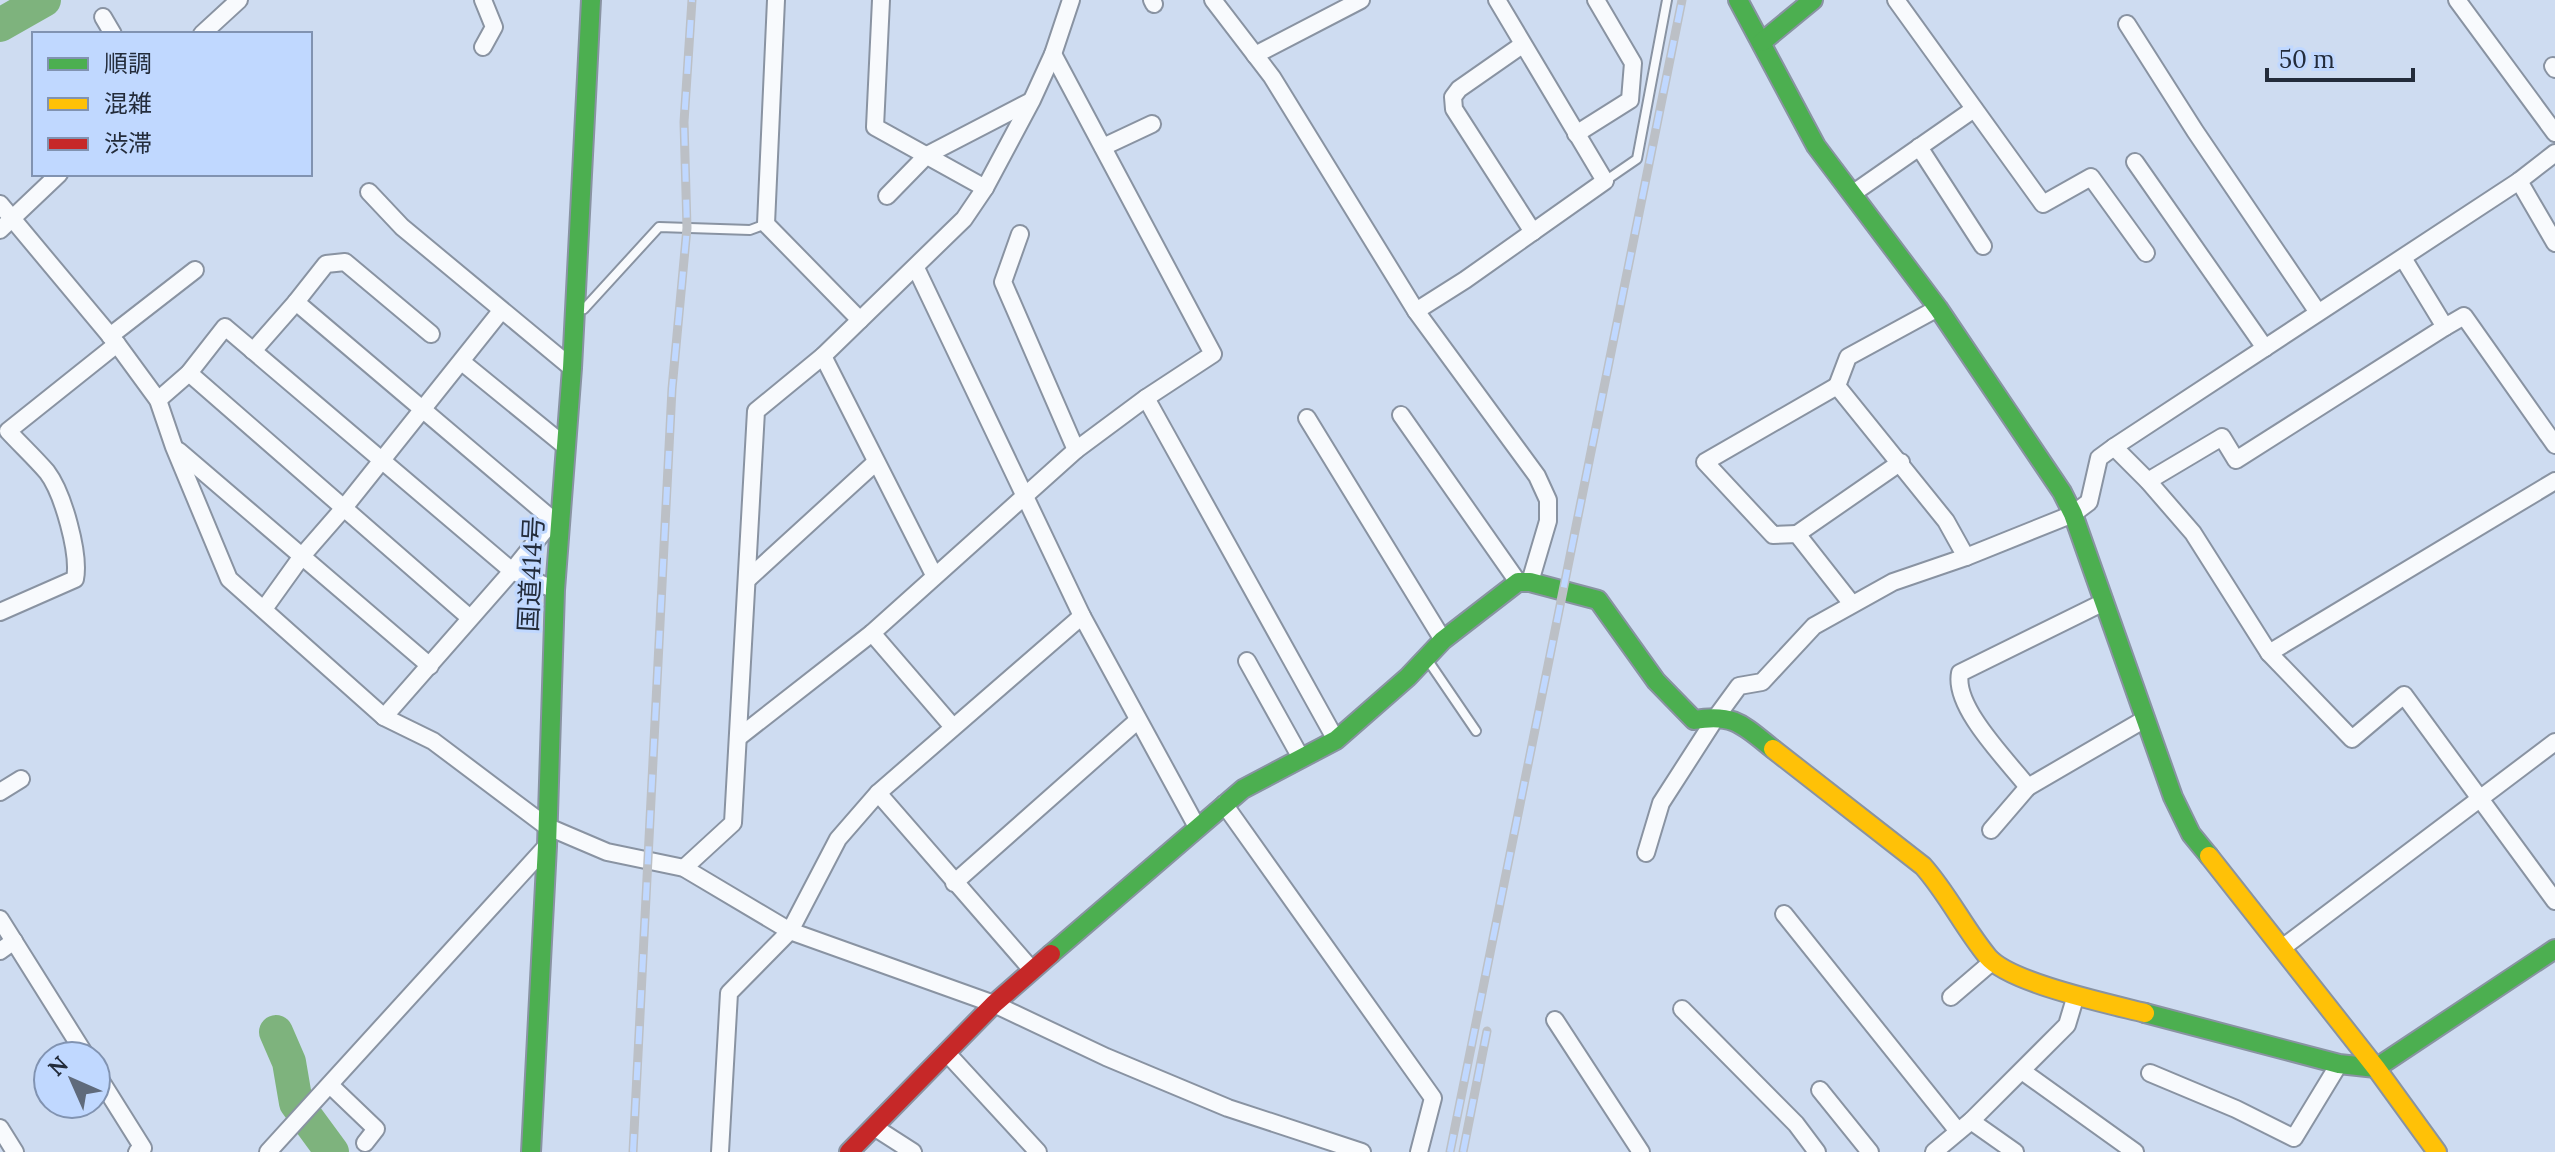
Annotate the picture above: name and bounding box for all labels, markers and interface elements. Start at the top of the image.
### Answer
legend [32,32,312,176]
scale bar [2267,32,2413,82]
text: 50 m [2279,44,2335,75]
text: 順調 [104,48,152,79]
text: 混雑 [104,88,152,119]
text: 渋滞 [104,128,152,159]
street label: 国道414号 [511,515,550,633]
north arrow [32,1040,112,1120]
text: N [42,1050,74,1082]

